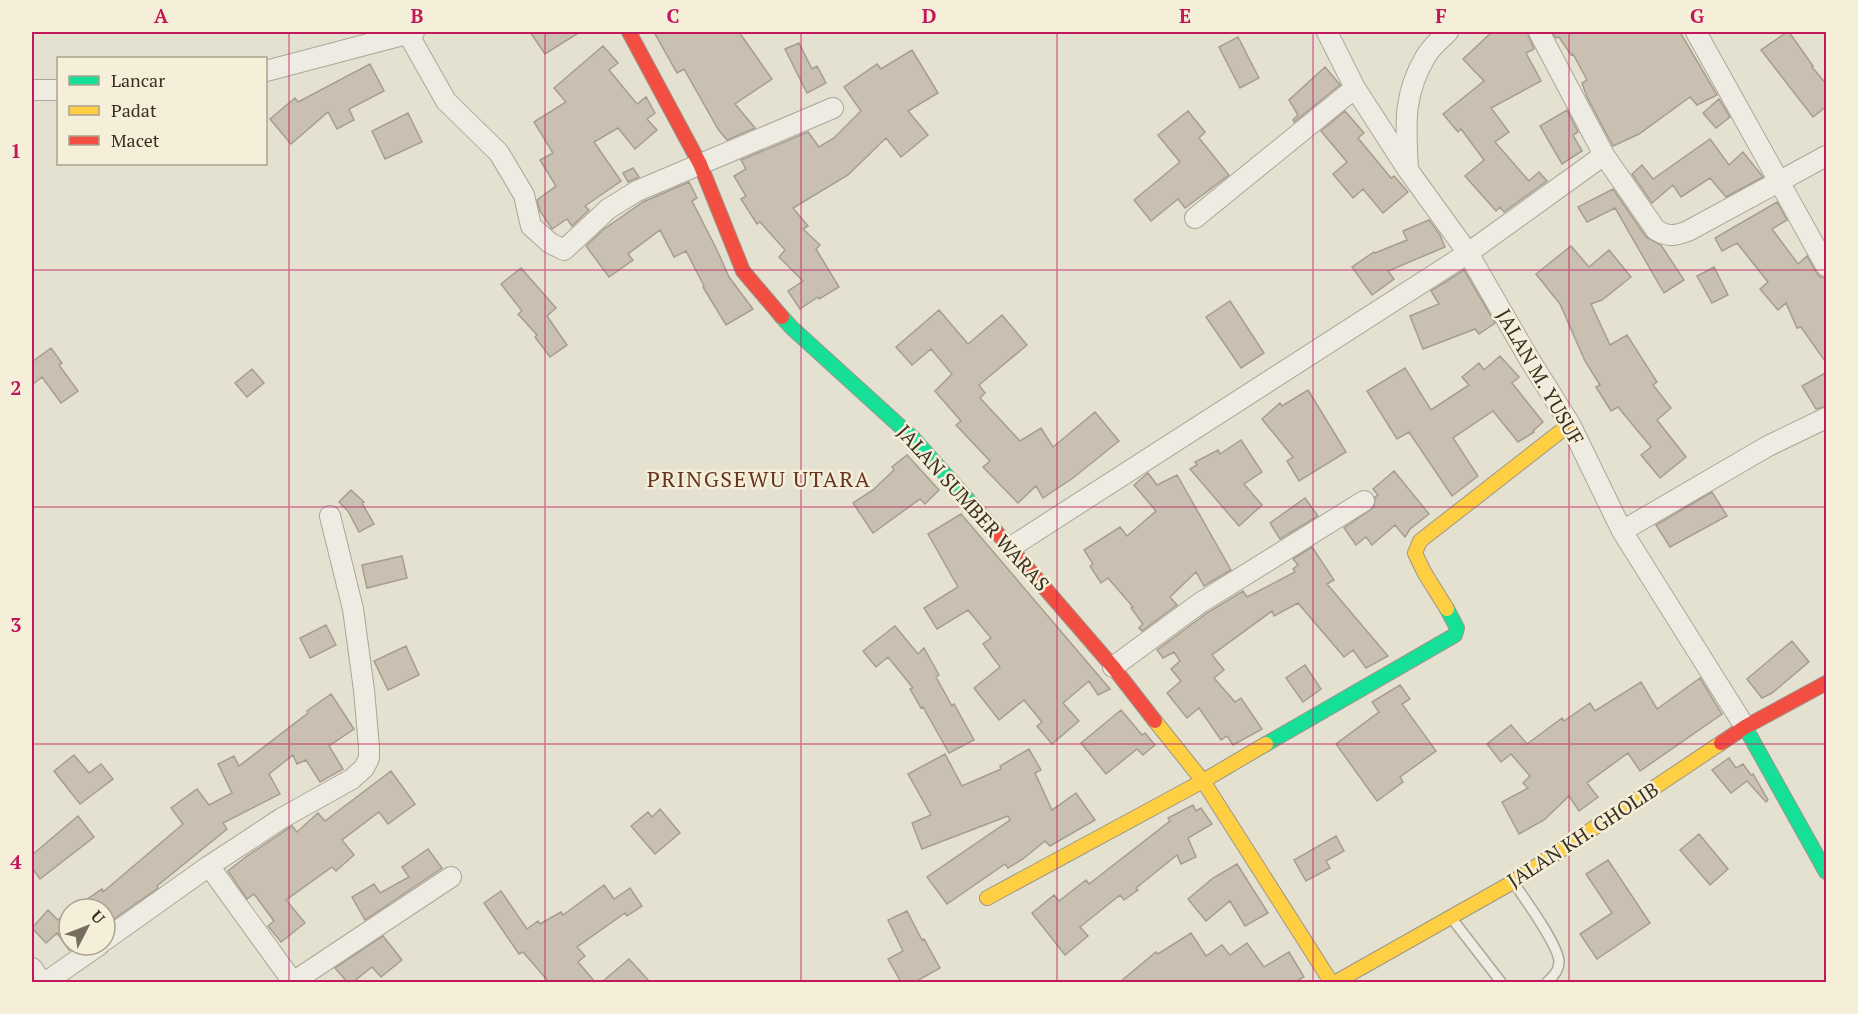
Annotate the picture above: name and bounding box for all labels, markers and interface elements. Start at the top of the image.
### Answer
text: A [154,2,169,29]
text: B [411,2,424,29]
text: C [666,2,680,29]
text: D [922,2,936,29]
text: E [1179,2,1191,29]
text: F [1435,2,1447,29]
text: G [1690,2,1704,29]
legend [57,57,267,165]
text: Lancar [111,68,165,92]
text: Padat [111,98,157,122]
text: Macet [111,128,160,152]
text: 1 [10,137,22,164]
street label: JALAN M. YUSUF [1490,304,1590,450]
text: 2 [10,374,22,401]
street label: JALAN SUMBER WARAS [891,419,1055,597]
district label: PRINGSEWU UTARA [647,464,871,493]
text: 3 [10,611,22,638]
street label: JALAN KH. GHOLIB [1502,776,1664,894]
text: 4 [10,848,22,875]
north arrow [57,897,117,957]
text: U [86,905,111,929]

